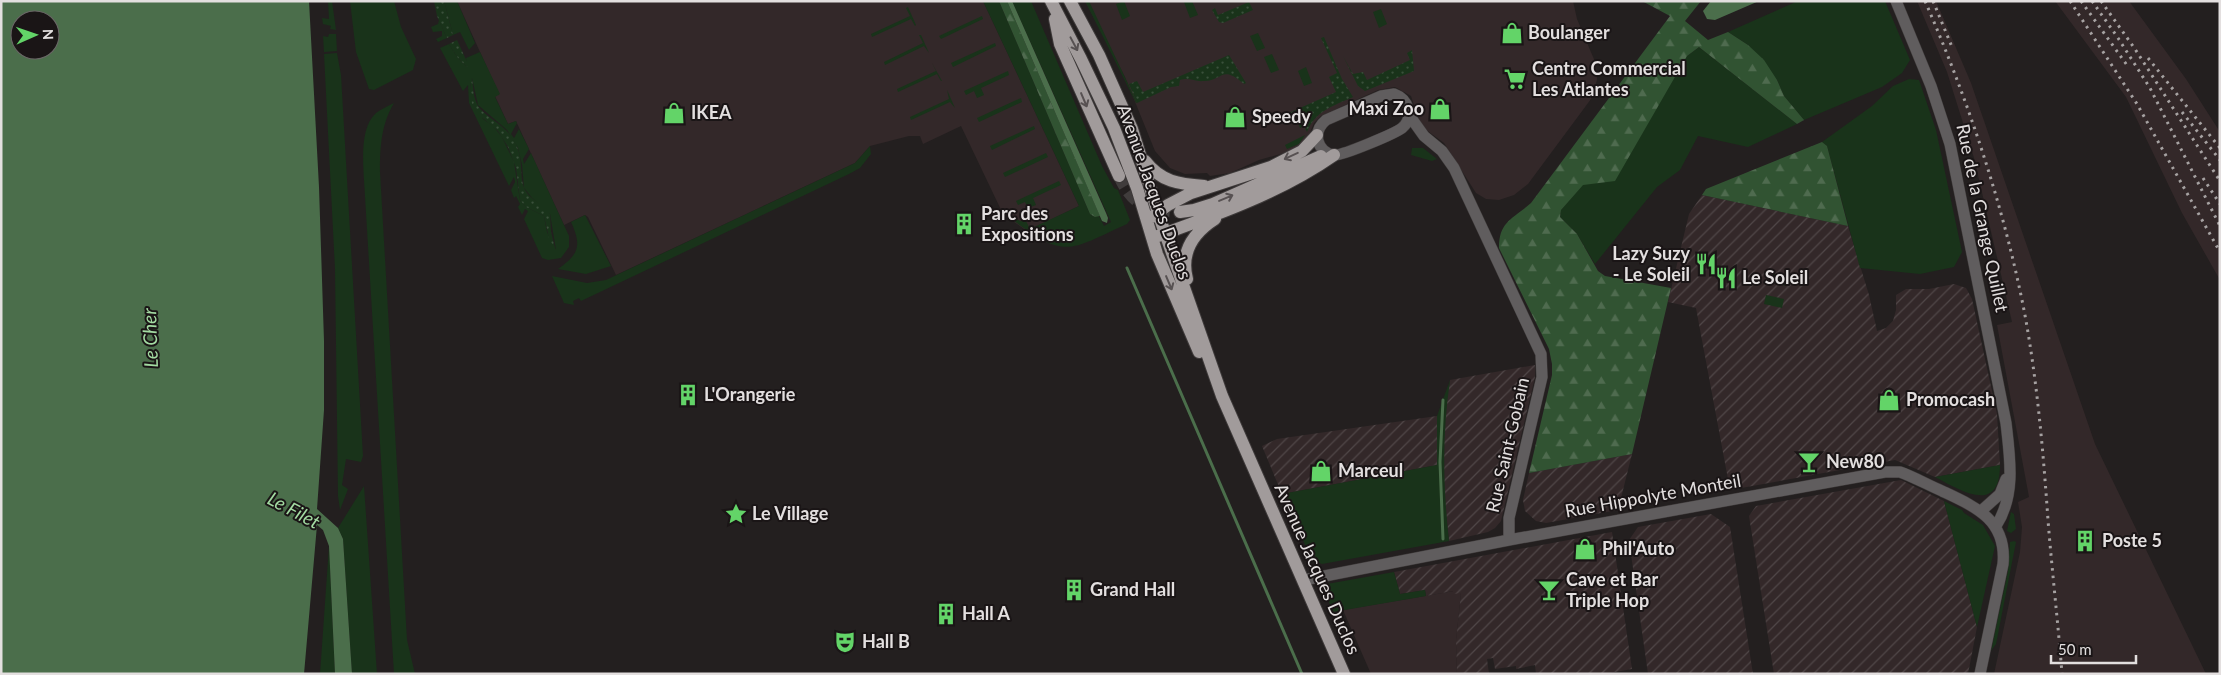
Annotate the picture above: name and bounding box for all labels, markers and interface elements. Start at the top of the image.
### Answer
north arrow [10,10,60,60]
shop icon: Boulanger [1499,20,1525,46]
place label: Boulanger [1528,21,1610,43]
text: N [40,29,57,40]
one-way arrow [1069,37,1079,51]
place label: Centre Commercial Les Atlantes [1532,57,1686,100]
supermarket icon: Centre Commercial Les Atlantes [1502,66,1528,92]
one-way arrow [1079,92,1089,107]
shop icon: Maxi Zoo [1427,96,1453,122]
place label: Maxi Zoo [1349,97,1424,119]
shop icon: IKEA [661,100,687,126]
place label: IKEA [691,101,732,123]
street label: Avenue Jacques Duclos [1113,101,1197,282]
shop icon: Speedy [1222,104,1248,130]
place label: Speedy [1252,105,1311,127]
street label: Rue de la Grange Quillet [1952,122,2014,314]
one-way arrow [1284,152,1299,162]
one-way arrow [1218,193,1233,203]
place label: Parc des Expositions [981,202,1074,245]
building icon: Parc des Expositions [951,211,977,237]
place label: Lazy Suzy - Le Soleil [1612,242,1690,285]
restaurant icon: Lazy Suzy - Le Soleil [1693,251,1719,277]
restaurant icon: Le Soleil [1713,265,1739,291]
place label: Le Soleil [1742,266,1808,288]
one-way arrow [1164,275,1174,290]
water label: Le Cher [137,307,162,368]
street label: Rue Saint-Gobain [1481,375,1533,514]
building icon: L'Orangerie [675,382,701,408]
place label: L'Orangerie [704,383,796,405]
shop icon: Promocash [1876,387,1902,413]
place label: Promocash [1906,388,1995,410]
bar icon: New80 [1796,449,1822,475]
place label: New80 [1826,450,1884,472]
shop icon: Marceul [1308,458,1334,484]
place label: Marceul [1338,459,1403,481]
street label: Rue Hippolyte Monteil [1563,469,1743,521]
street label: Avenue Jacques Duclos [1270,480,1366,658]
water label: Le Filet [264,486,325,533]
place icon: Le Village [723,501,749,527]
place label: Le Village [752,502,829,524]
building icon: Poste 5 [2072,528,2098,554]
place label: Poste 5 [2102,529,2162,551]
shop icon: Phil'Auto [1572,536,1598,562]
place label: Phil'Auto [1602,537,1674,559]
place label: Cave et Bar Triple Hop [1566,568,1658,611]
building icon: Grand Hall [1061,577,1087,603]
bar icon: Cave et Bar Triple Hop [1536,577,1562,603]
place label: Grand Hall [1090,578,1175,600]
building icon: Hall A [933,601,959,627]
place label: Hall A [962,602,1010,624]
theatre icon: Hall B [832,629,858,655]
place label: Hall B [862,630,910,652]
scale bar [2051,632,2136,664]
text: 50 m [2058,640,2092,658]

